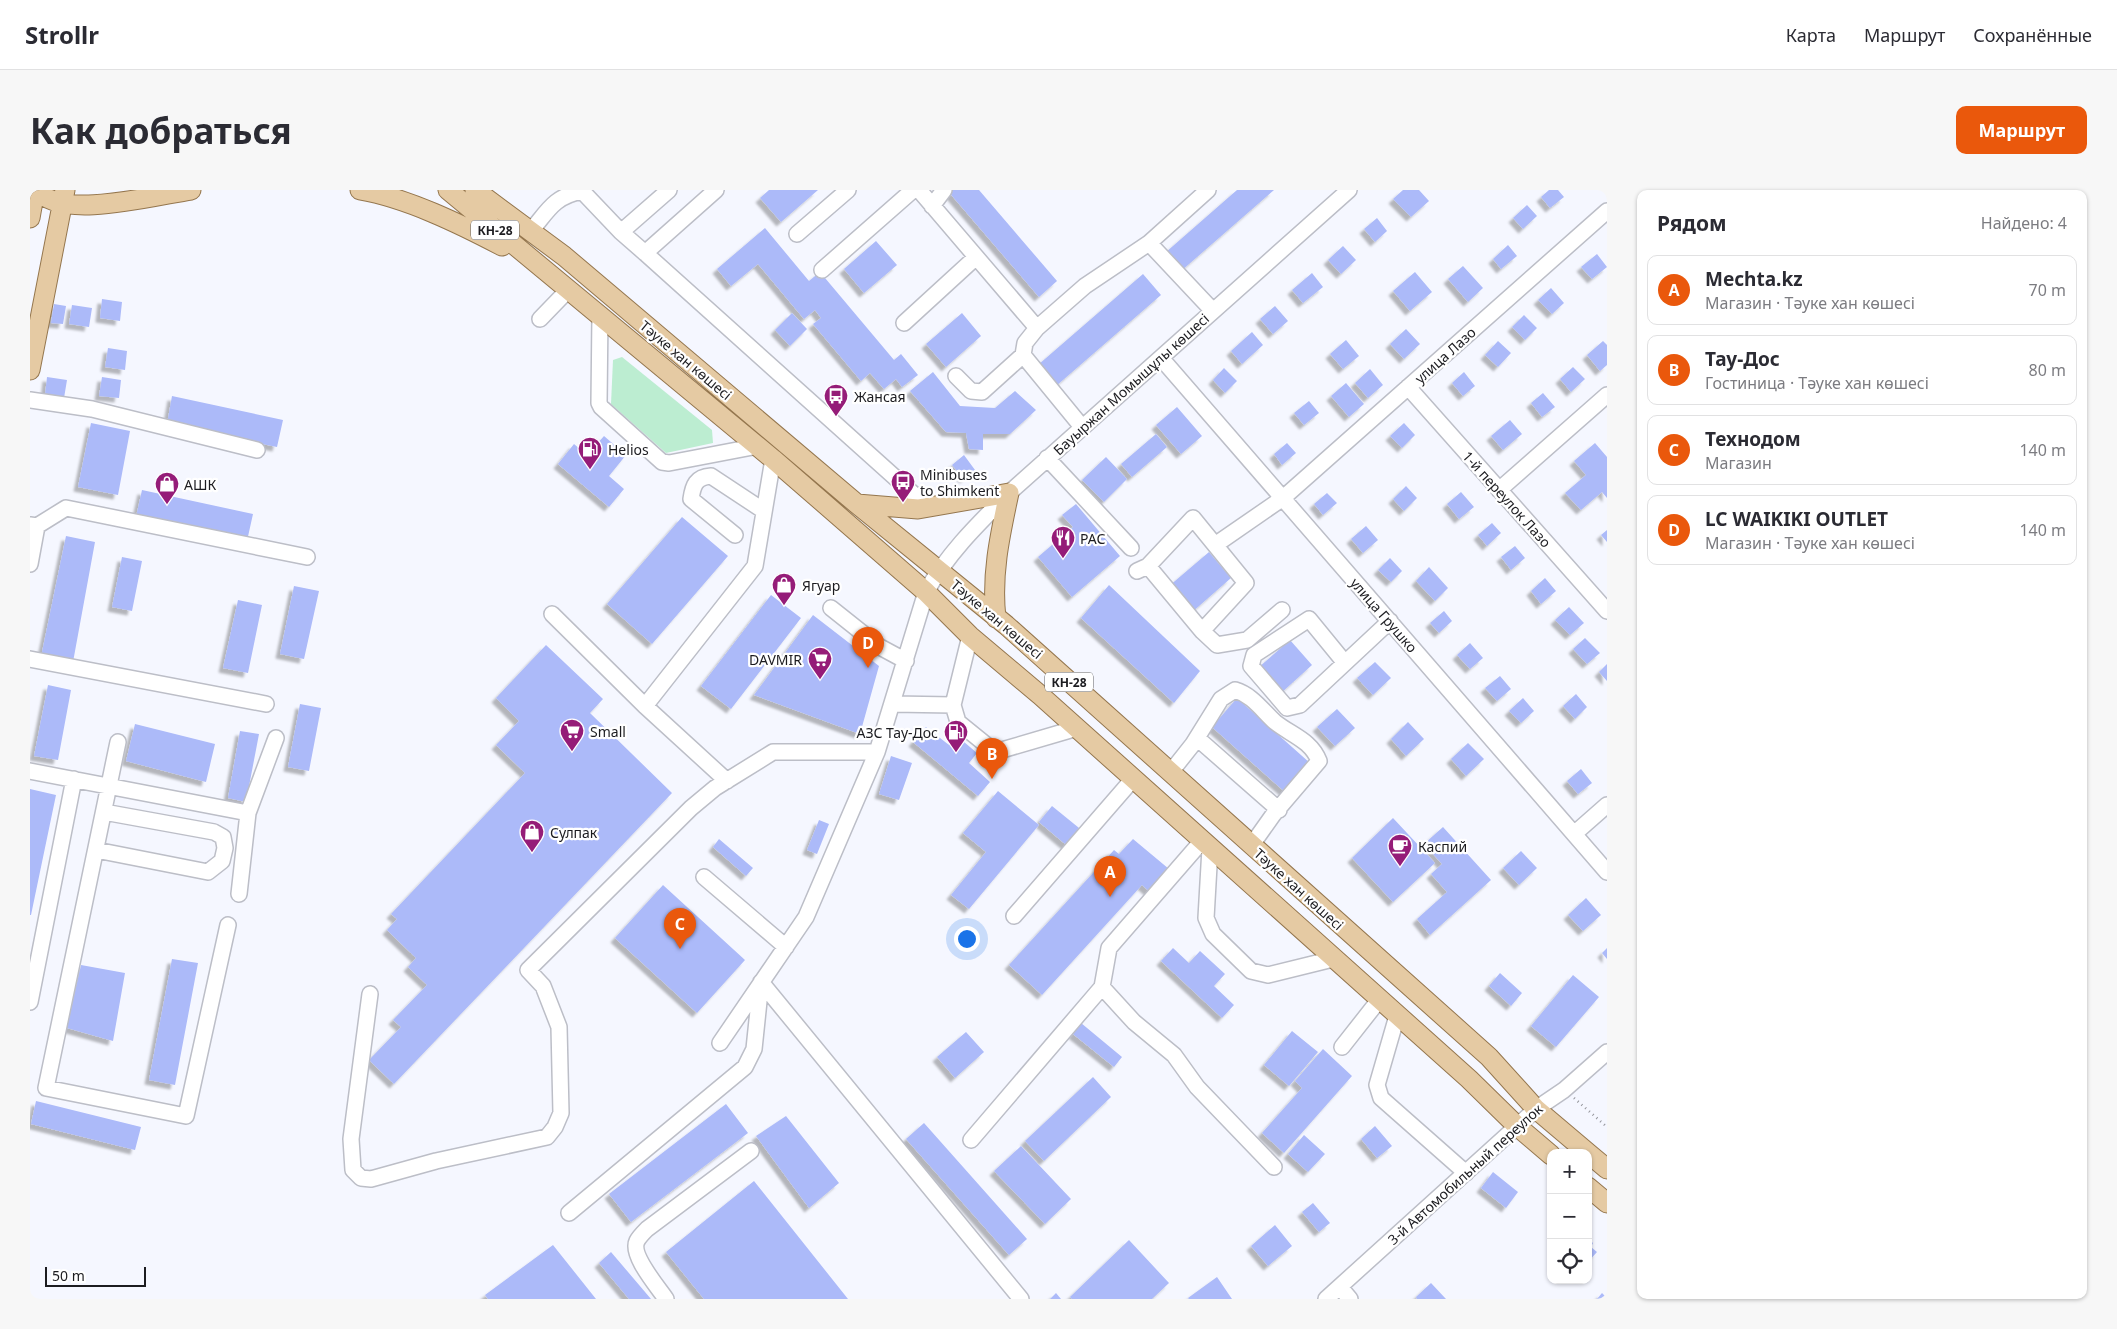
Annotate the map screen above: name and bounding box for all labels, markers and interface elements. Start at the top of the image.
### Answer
text: Strollr [25,18,99,51]
text: Карта [1786,23,1836,47]
text: Маршрут [1864,23,1945,47]
text: Сохранённые [1973,23,2092,47]
button: Маршрут [1956,106,2087,154]
text: Как добраться [30,107,292,154]
text: Рядом [1657,209,1727,237]
text: Найдено: 4 [1981,212,2067,234]
road number: КН-28 [471,220,519,240]
text: Mechta.kz [1705,266,1803,292]
text: A [1668,279,1680,301]
text: 70 m [2029,279,2066,301]
text: Магазин · Тәуке хан көшесі [1705,292,1915,314]
street label: Бауыржан Момышұлы көшесі [1049,309,1213,459]
street label: Тәуке хан көшесі [636,316,736,404]
street label: улица Лазо [1410,322,1480,388]
text: Тау-Дос [1705,346,1780,372]
text: B [1669,359,1679,381]
text: 80 m [2029,359,2066,381]
text: Гостиница · Тәуке хан көшесі [1705,372,1929,394]
bus stop icon: Жансая [823,383,849,417]
place label: Жансая [854,387,906,406]
text: Технодом [1705,426,1801,452]
fuel station icon: Helios [577,436,603,470]
text: C [1669,439,1679,461]
text: 140 m [2019,439,2066,461]
place label: Helios [608,440,649,459]
street label: 1-й переулок Лазо [1459,447,1555,551]
text: Магазин [1705,452,1772,474]
place label: Minibuses to Shimkent [920,465,999,500]
bus stop icon: Minibuses to Shimkent [890,469,916,503]
shop icon: АШК [154,471,180,505]
place label: АШК [184,475,216,494]
text: LC WAIKIKI OUTLET [1705,506,1888,532]
text: D [1668,519,1680,541]
text: 140 m [2019,519,2066,541]
restaurant icon: РАС [1050,525,1076,559]
place label: РАС [1080,529,1105,548]
text: Магазин · Тәуке хан көшесі [1705,532,1915,554]
shop icon: Ягуар [771,572,797,606]
street label: улица Грушко [1346,574,1422,656]
street label: Тәуке хан көшесі [947,575,1047,663]
place label: Ягуар [802,576,840,595]
pin: D [852,627,884,668]
supermarket icon: DAVMIR [807,646,833,680]
place label: DAVMIR [749,650,802,669]
road number: КН-28 [1045,672,1093,692]
supermarket icon: Small [559,718,585,752]
fuel station icon: АЗС Тау-Дос [943,719,969,753]
place label: Small [590,722,626,741]
place label: АЗС Тау-Дос [856,723,938,742]
pin: B [976,738,1008,779]
shop icon: Сулпак [519,819,545,853]
place label: Сулпак [550,823,598,842]
cafe icon: Каспий [1387,833,1413,867]
place label: Каспий [1418,837,1467,856]
street label: Тәуке хан көшесі [1250,844,1348,934]
pin: A [1094,856,1126,897]
pin: C [664,908,696,949]
your location [954,926,980,952]
street label: 3-й Автомобильный переулок [1384,1099,1547,1249]
map controls [1547,1149,1592,1284]
button: + [1547,1149,1592,1194]
button: − [1547,1194,1592,1239]
button: locate [1547,1239,1592,1284]
scale bar [45,1264,146,1287]
text: 50 m [52,1266,85,1285]

